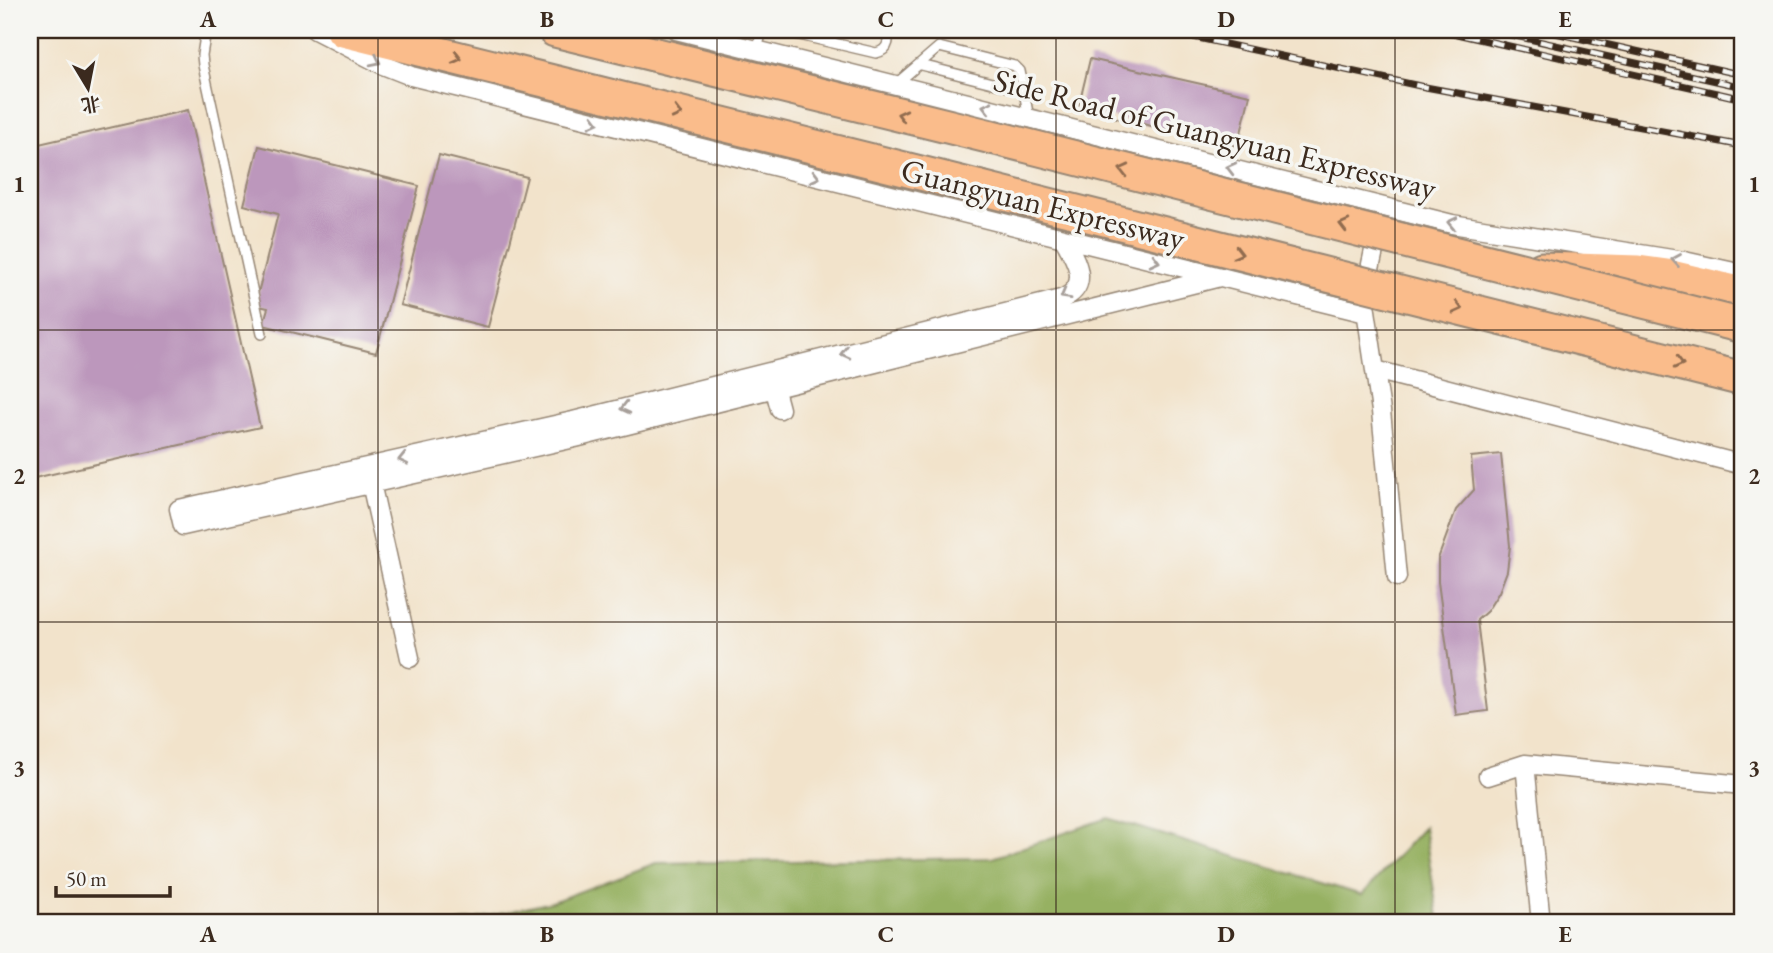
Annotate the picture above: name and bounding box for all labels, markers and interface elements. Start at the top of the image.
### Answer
text: A [199,4,217,34]
text: B [540,4,554,34]
text: C [878,4,894,34]
text: D [1217,4,1235,34]
text: E [1558,4,1572,34]
one-way arrow [450,50,462,64]
north arrow [52,52,122,122]
one-way arrow [368,53,381,66]
street label: Side Road of Guangyuan Expressway [990,60,1440,208]
text: 北 [79,90,102,118]
one-way arrow [981,101,993,115]
one-way arrow [671,105,683,119]
one-way arrow [897,109,909,123]
one-way arrow [588,114,600,128]
street label: Guangyuan Expressway [897,150,1189,258]
one-way arrow [1225,162,1237,176]
one-way arrow [1118,164,1130,178]
one-way arrow [809,168,821,183]
text: 1 [13,169,25,199]
text: 1 [1748,169,1760,199]
one-way arrow [1446,217,1458,232]
one-way arrow [1338,219,1350,233]
one-way arrow [1232,245,1244,259]
one-way arrow [1149,253,1161,267]
one-way arrow [1671,253,1682,268]
one-way arrow [1059,287,1072,301]
one-way arrow [1452,300,1464,314]
one-way arrow [840,345,852,359]
one-way arrow [1673,355,1685,369]
one-way arrow [619,400,631,414]
one-way arrow [397,451,409,465]
text: 2 [13,461,25,491]
text: 2 [1748,461,1760,491]
text: 3 [13,753,25,783]
text: 3 [1748,753,1760,783]
scale bar [56,855,170,899]
text: 50 m [66,865,107,892]
text: A [199,919,217,949]
text: B [540,919,554,949]
text: C [878,919,894,949]
text: D [1217,919,1235,949]
text: E [1558,919,1572,949]

